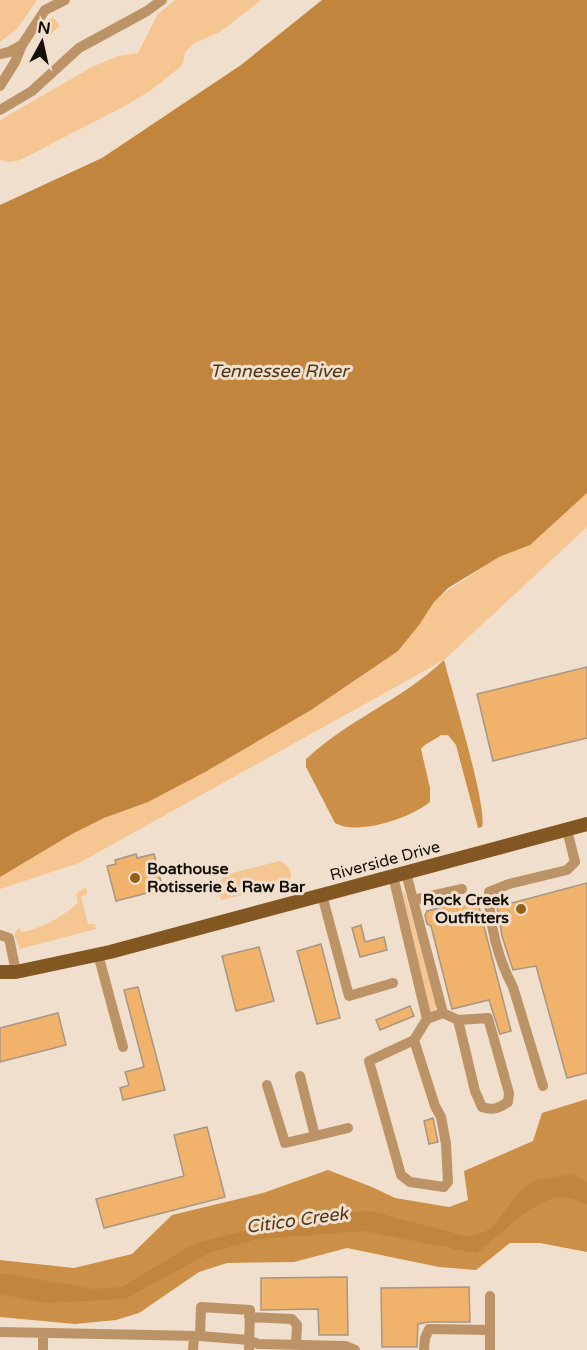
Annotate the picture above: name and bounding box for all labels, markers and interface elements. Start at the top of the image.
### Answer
north arrow [12,12,72,72]
text: N [36,17,52,39]
water label: Tennessee River [210,360,350,382]
street label: Riverside Drive [328,837,442,885]
place label: Boathouse Rotisserie & Raw Bar [147,859,306,897]
marker: Boathouse Rotisserie & Raw Bar [128,871,142,885]
place label: Rock Creek Outfitters [423,890,509,928]
marker: Rock Creek Outfitters [514,902,528,916]
water label: Citico Creek [245,1202,351,1238]

